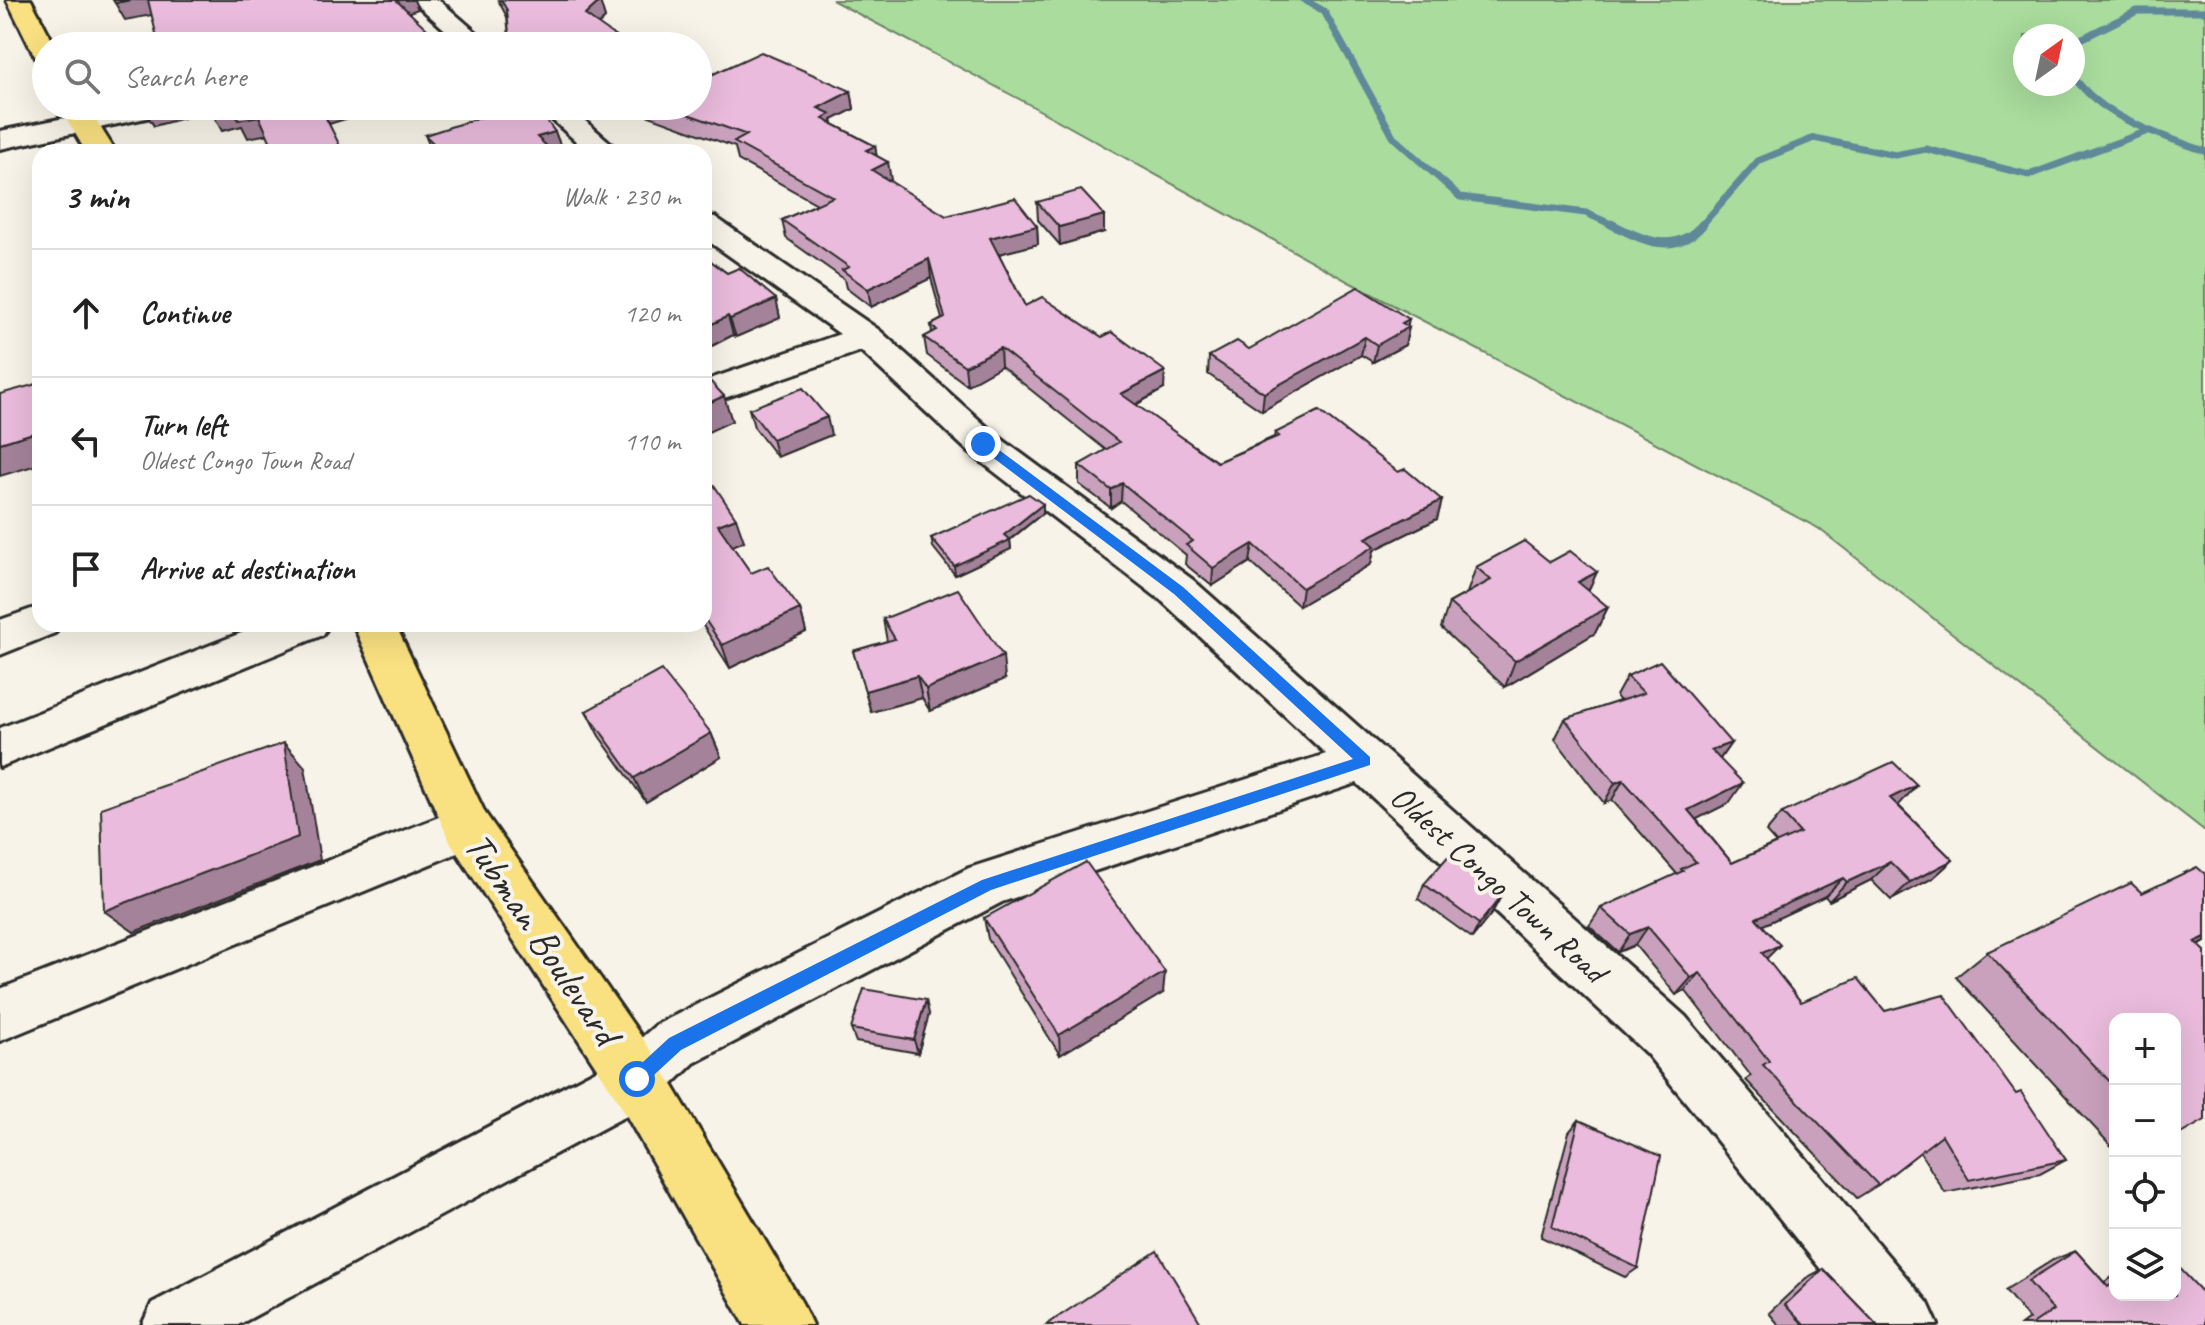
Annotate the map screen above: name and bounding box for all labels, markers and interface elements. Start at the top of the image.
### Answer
north arrow [2013,24,2085,96]
search box [32,32,712,120]
icon: search [60,54,104,98]
text: Search here [124,57,246,95]
text: 3 min [64,175,129,218]
text: Walk · 230 m [563,180,680,213]
icon: ahead [64,291,108,335]
text: Continue [140,294,230,332]
text: 120 m [624,297,680,330]
text: Turn left [140,406,227,444]
icon: left [64,419,108,463]
text: 110 m [624,425,680,458]
route end [965,426,1001,462]
text: Oldest Congo Town Road [140,444,351,477]
icon: arrive [64,547,108,591]
text: Arrive at destination [140,550,355,588]
street label: Oldest Congo Town Road [1382,775,1619,995]
street label: Tubman Boulevard [453,823,635,1059]
map controls [2109,1013,2181,1301]
button: + [2109,1013,2181,1085]
route start [619,1061,655,1097]
button: − [2109,1085,2181,1157]
button: locate [2109,1157,2181,1229]
button: layers [2109,1229,2181,1301]

